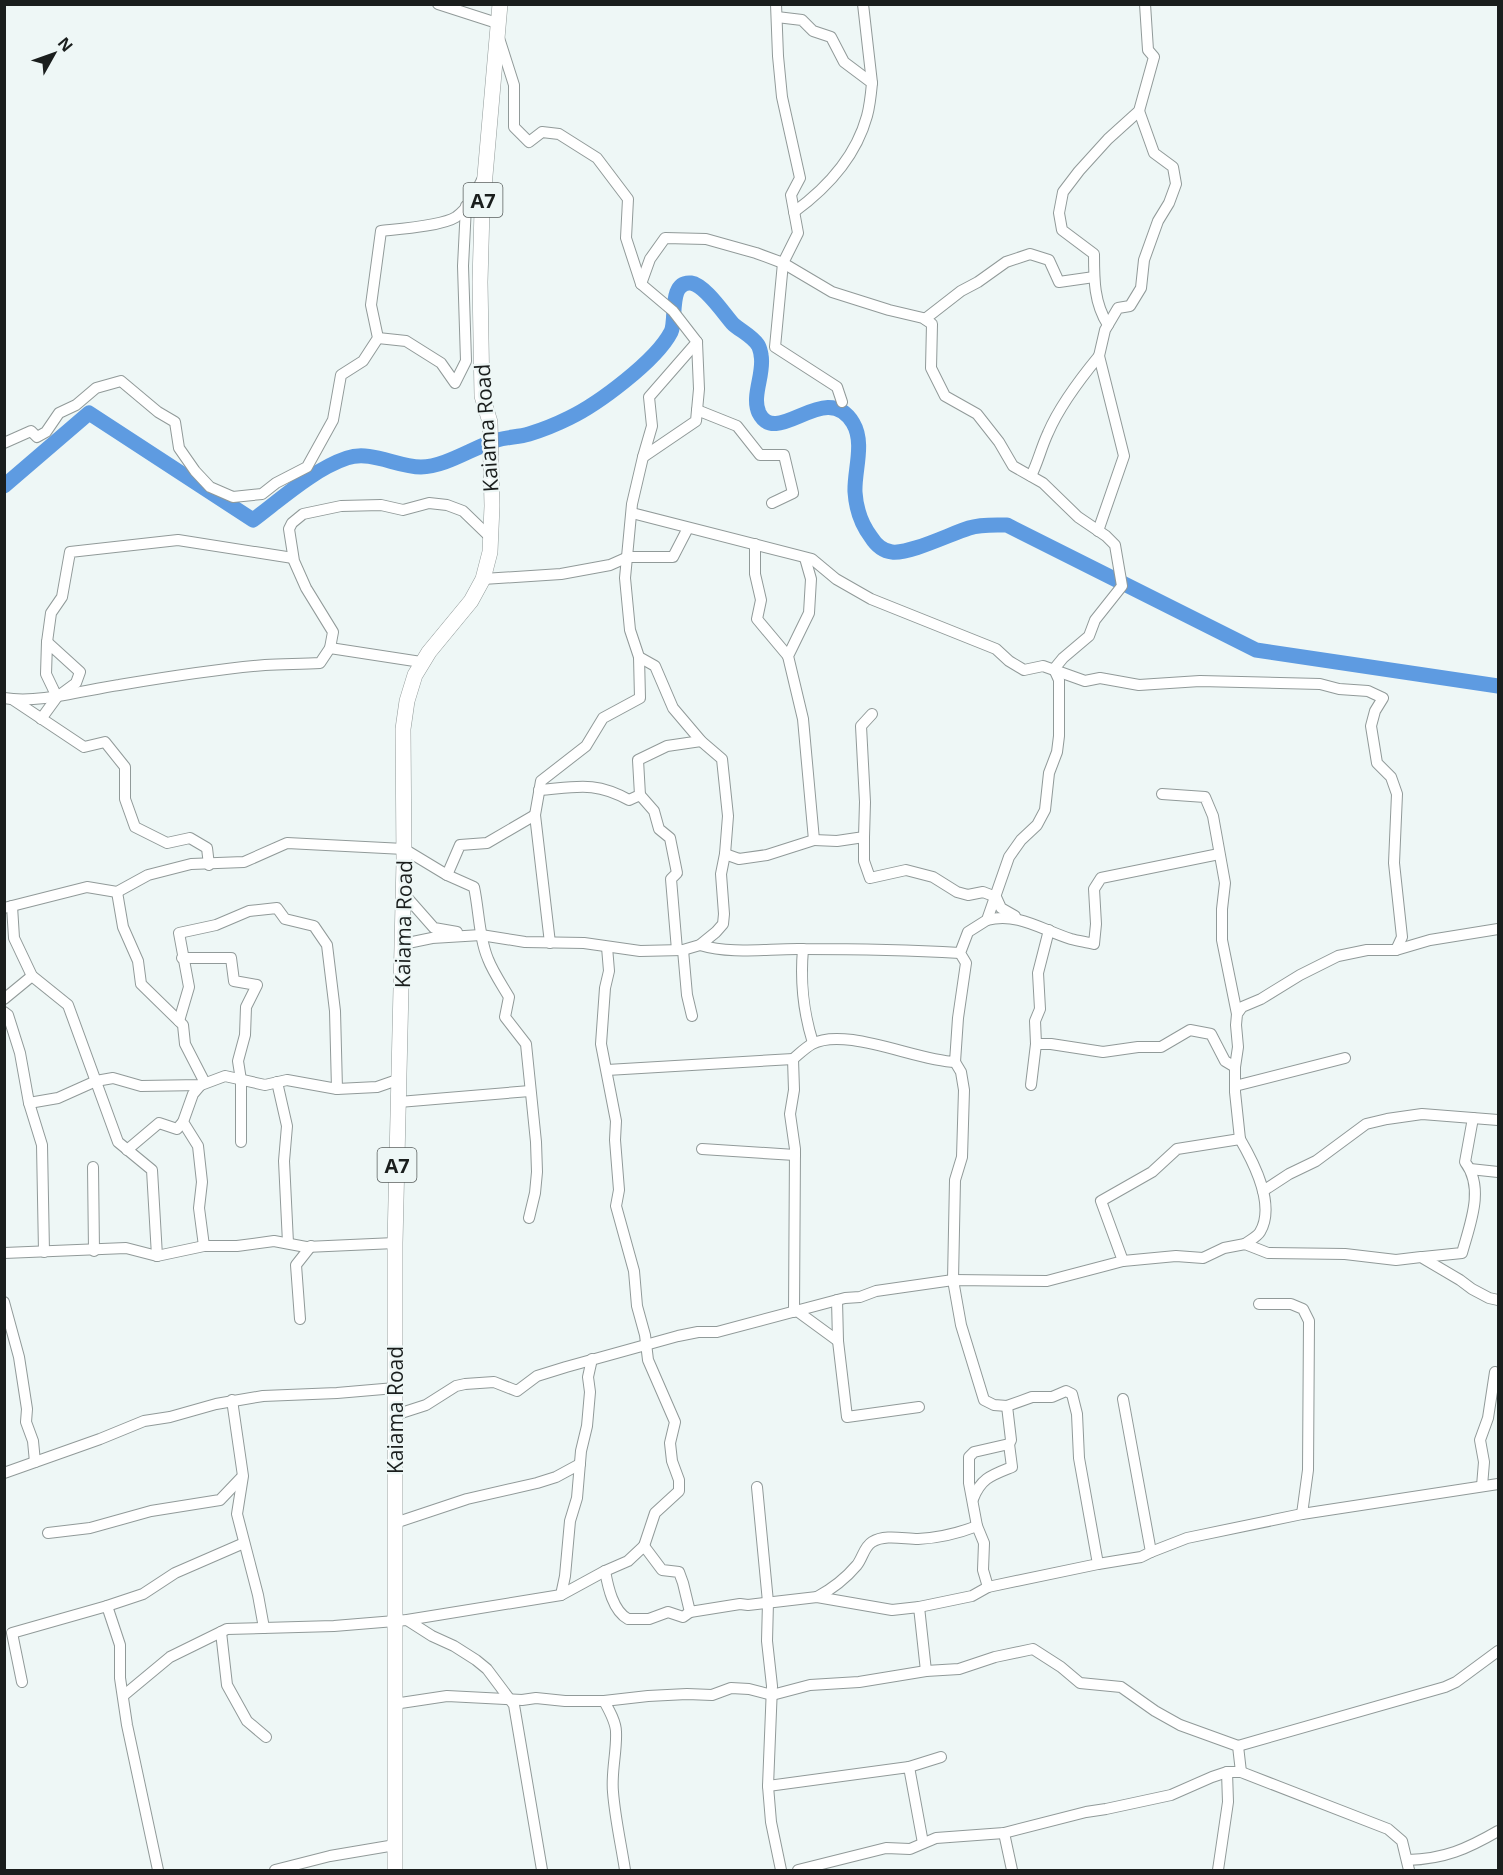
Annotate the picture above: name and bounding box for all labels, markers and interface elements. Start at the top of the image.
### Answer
north arrow [24,24,84,84]
text: N [53,32,78,56]
road number: A7 [464,183,502,217]
street label: Kaiama Road [468,363,504,493]
street label: Kaiama Road [388,860,418,988]
road number: A7 [378,1148,416,1182]
street label: Kaiama Road [381,1346,409,1474]

